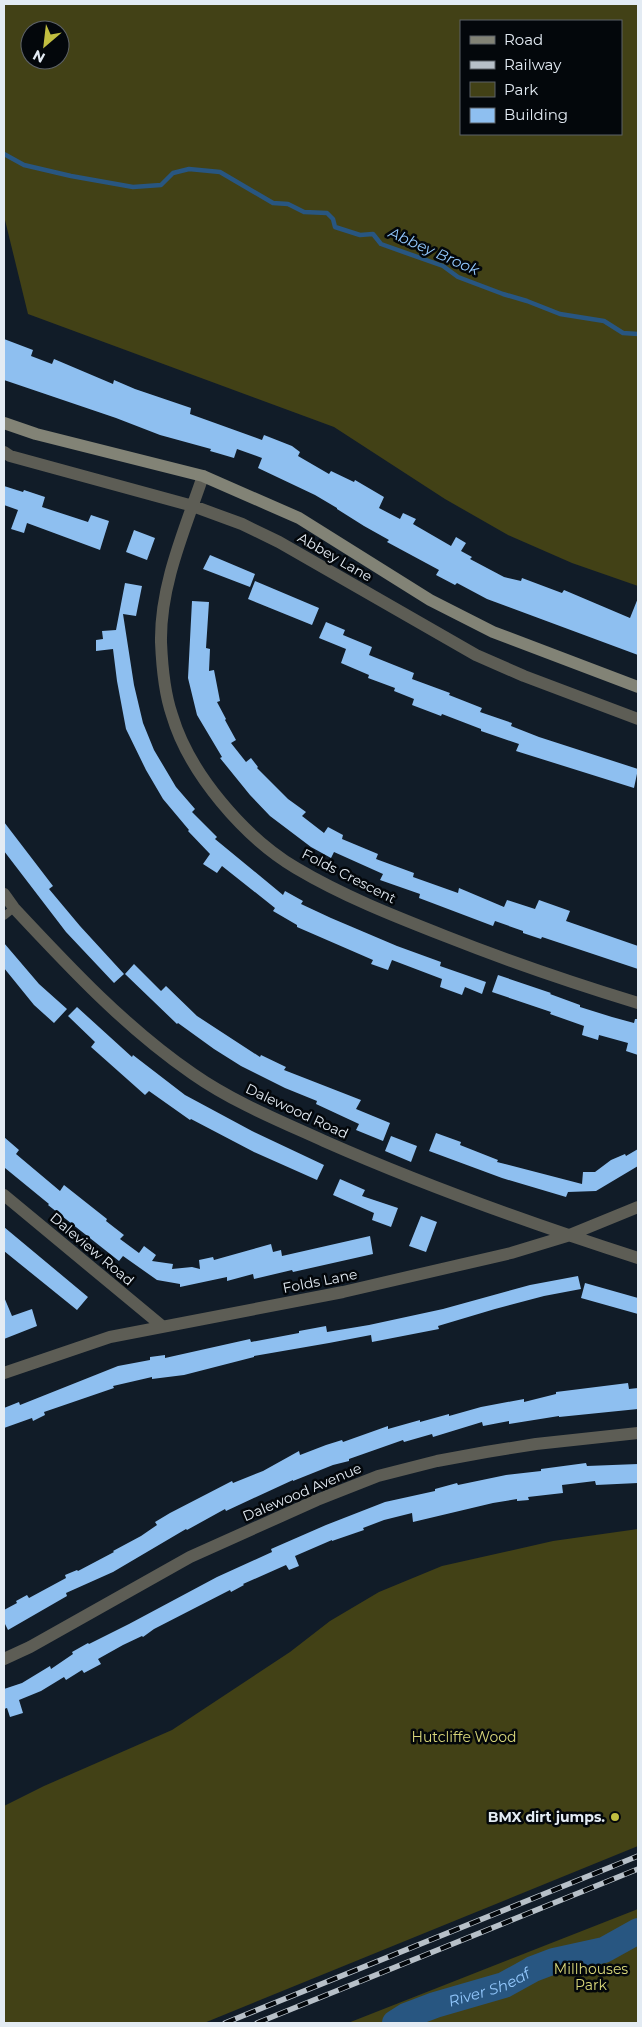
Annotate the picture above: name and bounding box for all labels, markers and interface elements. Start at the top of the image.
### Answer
north arrow [20,20,70,70]
legend [460,20,622,135]
text: Road [504,30,543,49]
text: N [30,46,48,67]
text: Railway [504,55,562,74]
text: Park [504,80,538,99]
text: Building [504,105,568,124]
water label: Abbey Brook [385,222,483,280]
street label: Abbey Lane [295,528,375,586]
street label: Folds Crescent [299,845,399,908]
street label: Dalewood Road [243,1079,351,1143]
street label: Daleview Road [46,1209,138,1289]
street label: Folds Lane [281,1265,359,1297]
street label: Dalewood Avenue [240,1459,364,1525]
park label: Hutcliffe Wood [412,1728,516,1746]
place label: BMX dirt jumps. [488,1808,605,1826]
marker: BMX dirt jumps. [609,1811,621,1823]
park label: Millhouses Park [554,1960,628,1994]
water label: River Sheaf [446,1962,535,2010]

